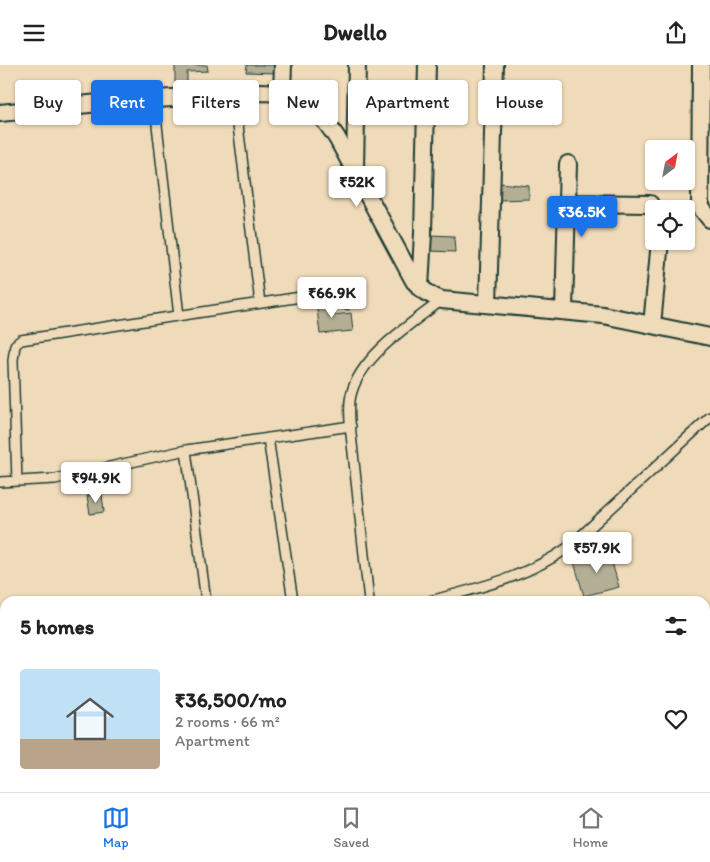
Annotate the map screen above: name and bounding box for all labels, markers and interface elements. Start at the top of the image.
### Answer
icon: menu [20,19,48,47]
text: Dwello [323,19,387,46]
icon: share [662,19,690,47]
chip: Buy [15,80,81,125]
chip: Rent [91,80,163,125]
chip: Filters [173,80,259,125]
chip: New [269,80,338,125]
chip: Apartment [348,80,468,125]
chip: House [478,80,562,125]
north arrow [645,140,695,190]
map controls [645,140,695,250]
pin: ₹52K [327,165,387,208]
text: ₹52K [340,172,374,191]
pin: ₹36.5K [541,195,623,238]
button: locate [645,200,695,250]
text: ₹36.5K [558,202,606,221]
pin: ₹66.9K [291,277,373,319]
text: ₹66.9K [308,283,356,302]
pin: ₹94.9K [55,461,137,504]
text: ₹94.9K [72,468,120,487]
pin: ₹57.9K [556,531,638,574]
text: ₹57.9K [574,538,620,557]
icon: filters [662,612,690,640]
text: 5 homes [20,614,94,639]
text: ₹36,500/mo [175,687,287,712]
icon: home [60,689,120,749]
icon: heart [662,705,690,733]
text: 2 rooms · 66 m² [175,712,280,731]
text: Apartment [175,731,250,750]
tab: Map [102,804,130,851]
tab: Saved [333,804,369,851]
tab: Home [573,804,608,851]

